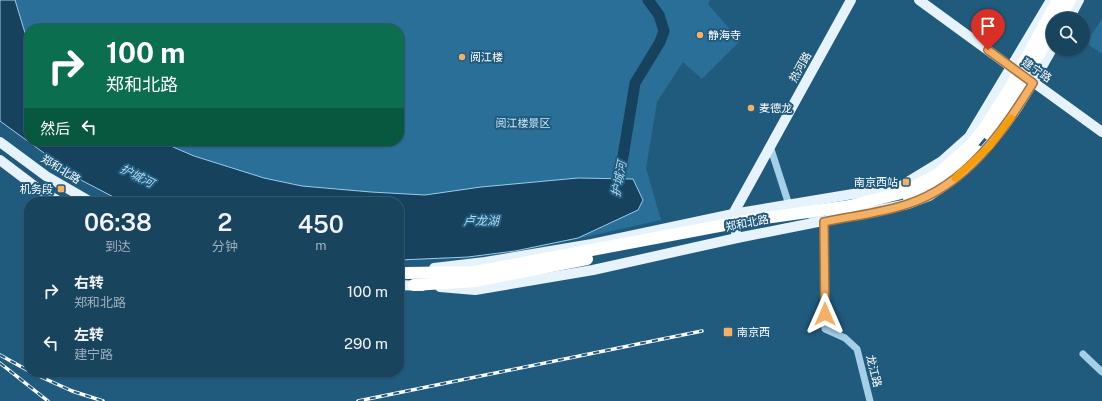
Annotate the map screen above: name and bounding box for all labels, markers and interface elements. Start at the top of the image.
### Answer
pin [971,9,1005,50]
map controls [1046,12,1090,56]
button: search [1046,12,1090,56]
icon: arrive [977,15,999,37]
place label: 静海寺 [708,29,741,41]
marker: 静海寺 [695,30,705,40]
text: 100 m [106,36,185,69]
icon: right [40,40,92,92]
street label: 热河路 [787,50,813,84]
place label: 阅江楼 [470,51,503,63]
marker: 阅江楼 [457,52,467,62]
street label: 建宁路 [1020,56,1054,84]
text: 郑和北路 [106,74,178,95]
place label: 麦德龙 [759,102,792,114]
marker: 麦德龙 [746,103,756,113]
icon: left [78,116,100,138]
park label: 阅江楼景区 [496,117,551,129]
text: 然后 [40,120,70,137]
street label: 郑和北路 [39,152,83,186]
water label: 护城河 [609,158,630,198]
water label: 护城河 [118,162,158,191]
place label: 南京西站 [854,176,898,188]
marker: 南京西站 [901,177,911,187]
place label: 机务段 [20,183,53,195]
marker: 机务段 [56,184,66,194]
text: 06:38 [84,208,152,236]
text: 2 [217,208,232,236]
text: 450 [298,210,344,238]
street label: 郑和北路 [724,213,770,233]
water label: 卢龙湖 [463,214,501,228]
text: m [315,238,327,253]
text: 到达 [105,239,131,254]
text: 分钟 [212,239,238,254]
text: 右转 [74,274,104,291]
icon: right [40,280,62,302]
text: 100 m [347,283,388,300]
position arrow [804,293,846,335]
text: 郑和北路 [74,295,126,310]
text: 左转 [74,326,104,343]
marker: 南京西 [722,326,734,338]
place label: 南京西 [737,326,770,338]
icon: left [40,332,62,354]
text: 290 m [344,335,388,352]
text: 建宁路 [74,347,113,362]
street label: 龙江路 [864,354,884,388]

